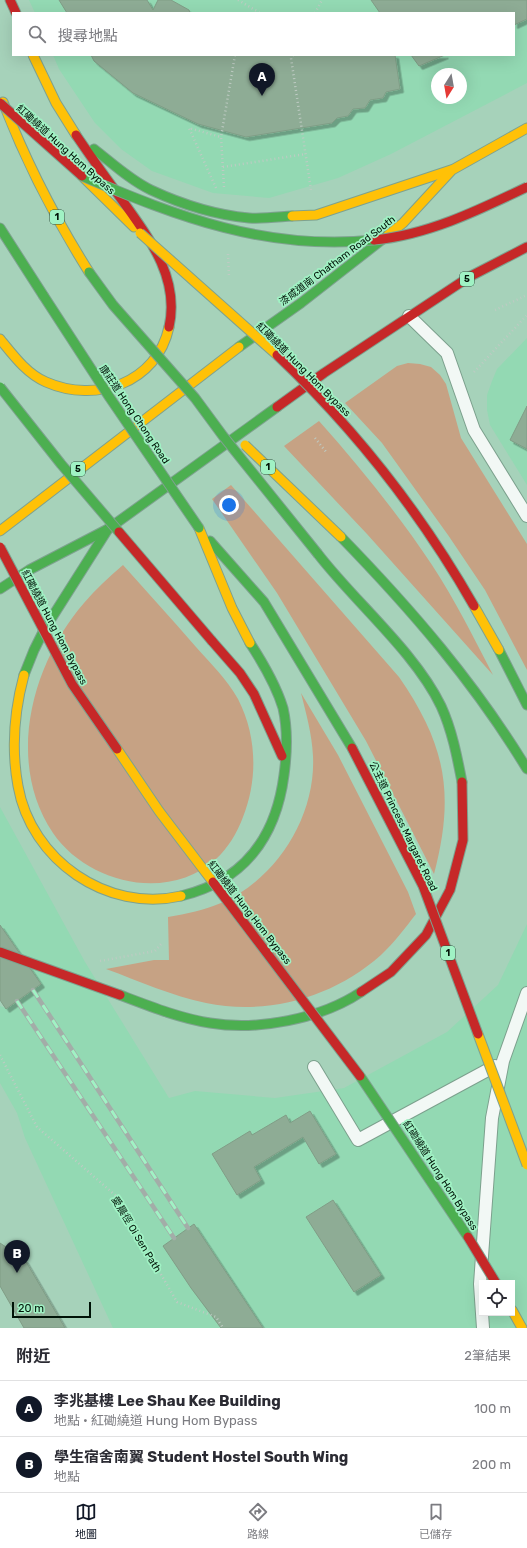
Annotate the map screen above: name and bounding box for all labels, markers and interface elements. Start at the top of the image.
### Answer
search box [12,12,515,56]
icon: search [26,23,48,45]
text: 搜尋地點 [58,27,118,45]
pin: A [249,63,275,96]
north arrow [431,68,467,104]
street label: 紅磡繞道 Hung Hom Bypass [14,102,117,197]
road number: 1 [50,210,64,224]
street label: 漆咸道南 Chatham Road South [277,213,398,308]
road number: 5 [460,272,474,286]
street label: 紅磡繞道 Hung Hom Bypass [254,320,353,419]
street label: 康莊道 Hong Chong Road [97,363,172,466]
road number: 1 [261,460,275,474]
road number: 5 [71,462,85,476]
your location [219,495,239,515]
street label: 紅磡繞道 Hung Hom Bypass [19,568,90,687]
street label: 公主道 Princess Margaret Road [366,760,440,893]
street label: 紅磡繞道 Hung Hom Bypass [205,858,293,967]
road number: 1 [441,946,455,960]
street label: 紅磡繞道 Hung Hom Bypass [400,1119,480,1233]
street label: 愛晨徑 Oi Sen Path [109,1194,163,1275]
pin: B [4,1240,30,1273]
map controls [479,1280,515,1316]
button: locate [479,1280,515,1316]
scale bar [12,1300,91,1319]
text: 20 m [18,1302,44,1315]
text: 附近 [16,1346,50,1366]
text: 2筆結果 [464,1348,511,1363]
text: 李兆基樓 Lee Shau Kee Building [54,1392,281,1410]
text: A [24,1401,34,1416]
text: 100 m [474,1401,511,1416]
text: 地點 · 紅磡繞道 Hung Hom Bypass [54,1413,257,1428]
text: 學生宿舍南翼 Student Hostel South Wing [54,1448,348,1466]
text: B [24,1457,34,1472]
text: 200 m [472,1457,511,1472]
text: 地點 [54,1469,80,1484]
tab: 地圖 [75,1501,97,1541]
tab: 路線 [247,1501,269,1541]
tab: 已儲存 [419,1501,452,1541]

